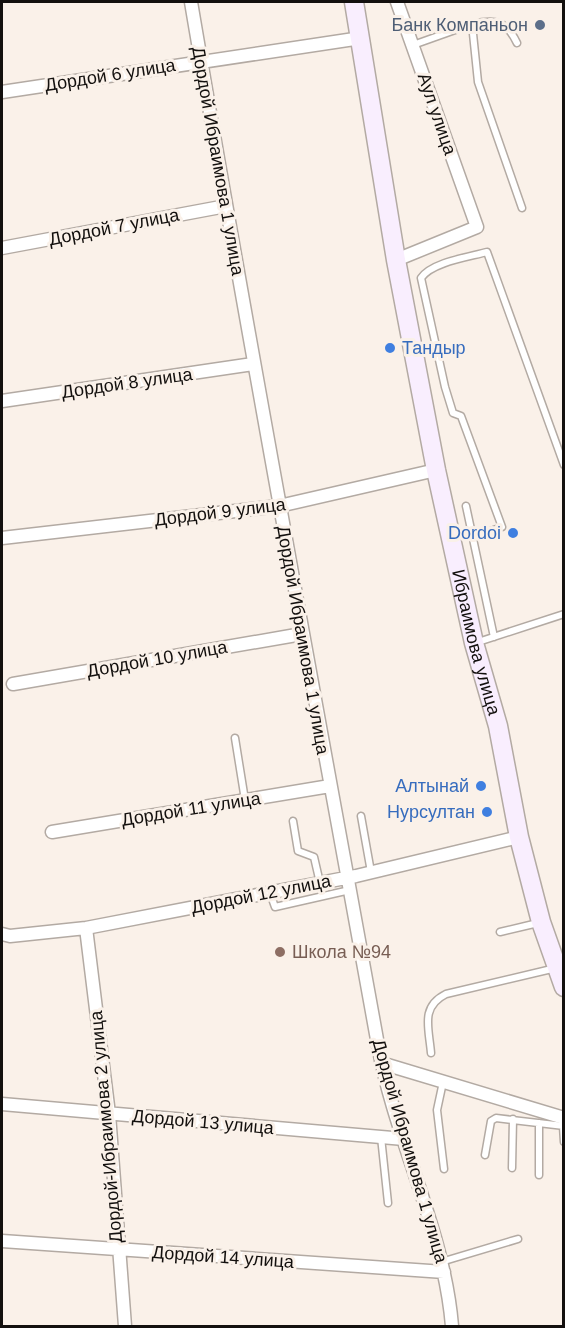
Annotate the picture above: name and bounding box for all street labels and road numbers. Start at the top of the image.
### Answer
street label: Дордой Ибраимова 1 улица [188,45,248,278]
street label: Дордой 6 улица [43,55,178,95]
street label: Аул улица [414,70,461,159]
street label: Дордой 7 улица [47,204,182,249]
street label: Дордой 8 улица [60,364,195,402]
street label: Дордой 9 улица [153,494,288,530]
street label: Дордой Ибраимова 1 улица [273,524,333,757]
street label: Ибраимова улица [448,567,505,718]
street label: Дордой 10 улица [85,637,230,681]
street label: Дордой 11 улица [120,788,263,830]
street label: Дордой 12 улица [189,870,334,917]
street label: Дордой-Ибраимова 2 улица [86,1009,126,1244]
street label: Дордой Ибраимова 1 улица [368,1037,452,1266]
street label: Дордой 13 улица [131,1106,276,1138]
street label: Дордой 14 улица [151,1242,296,1272]

